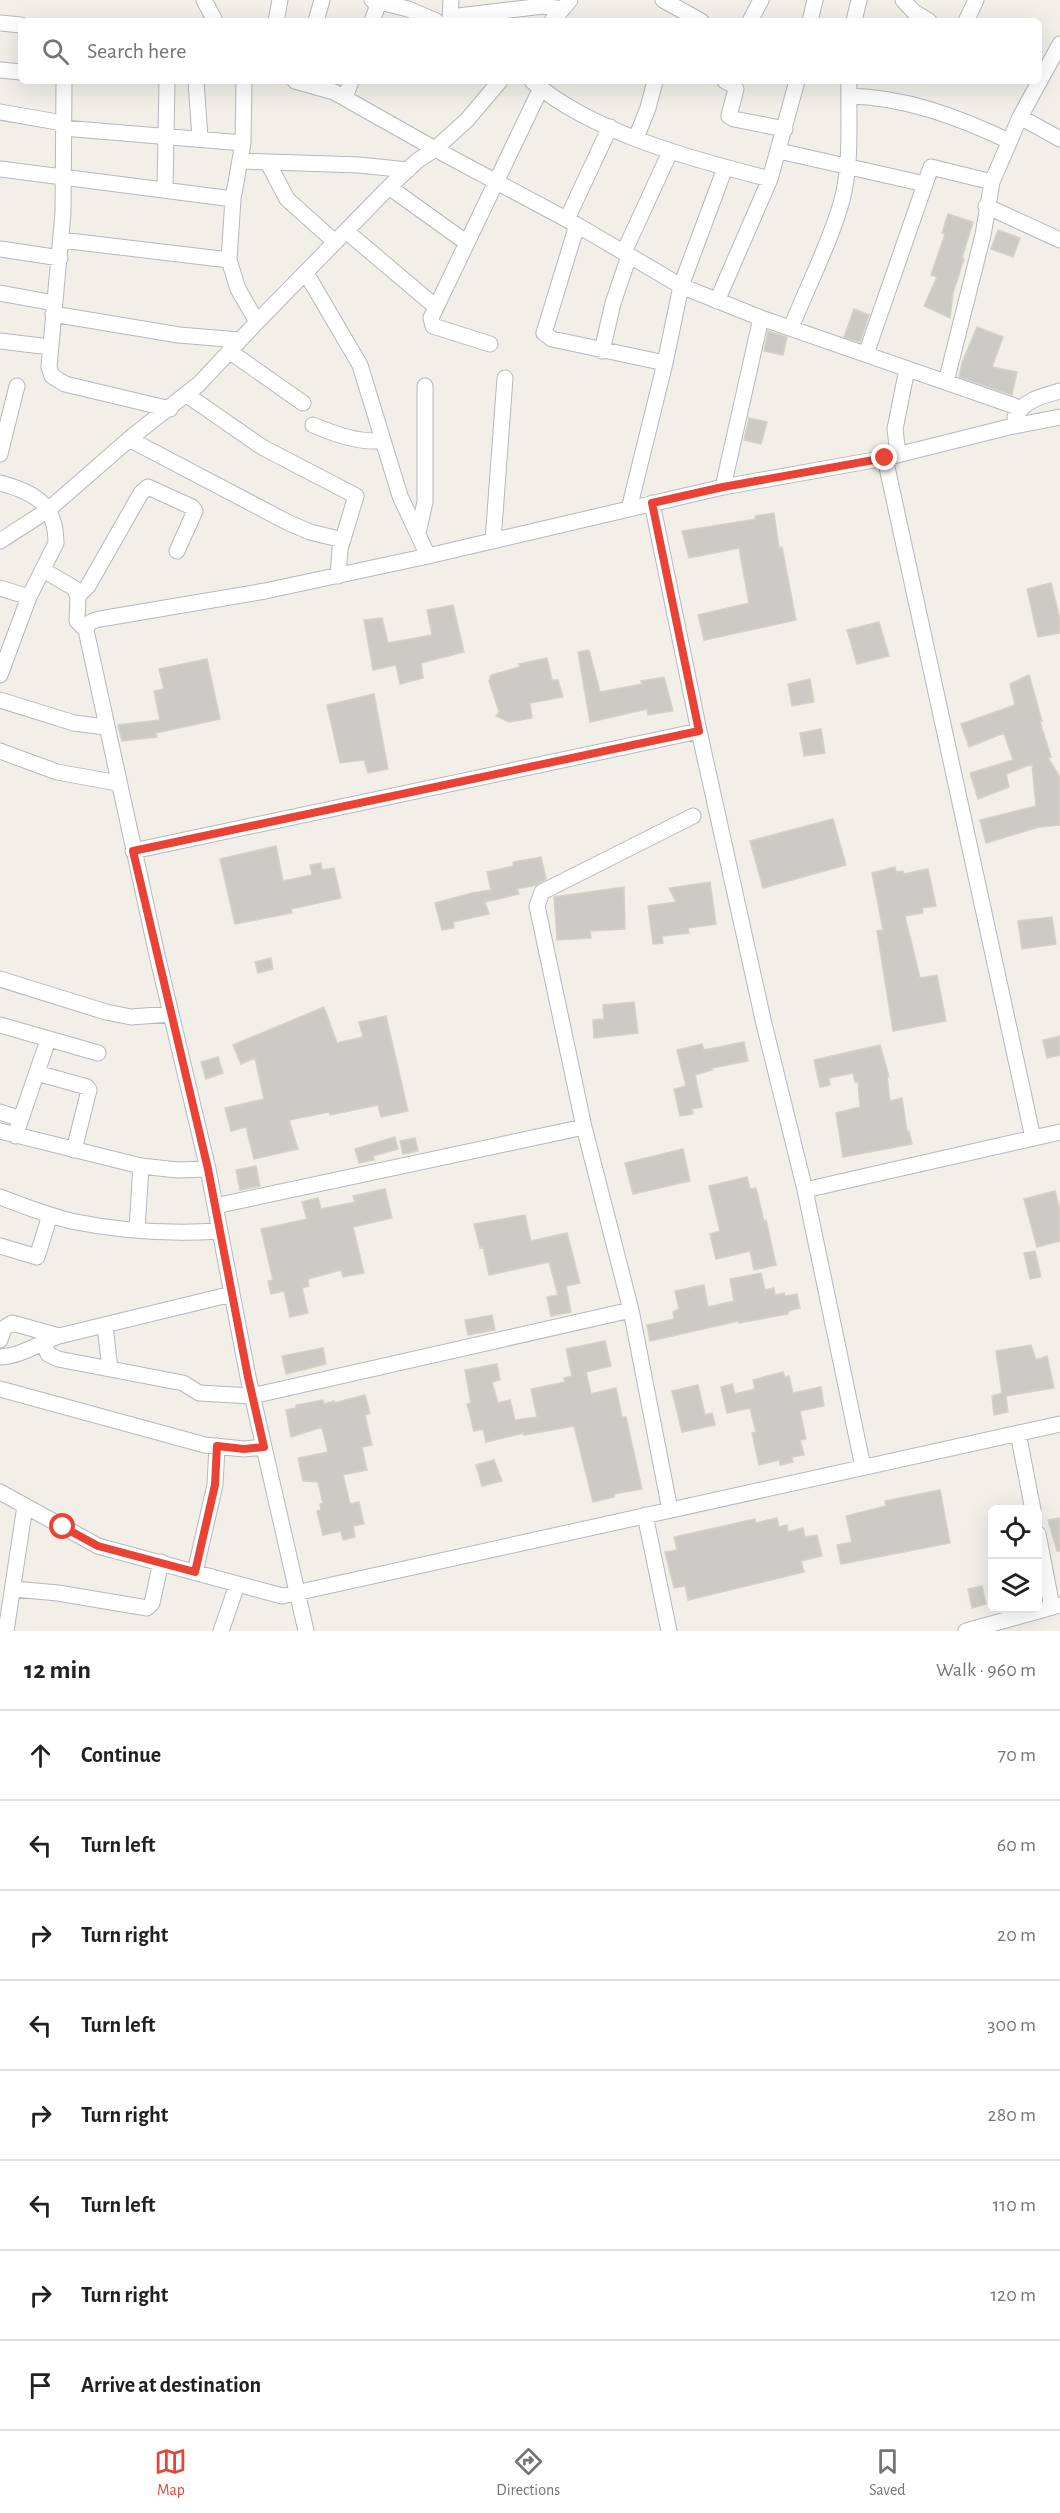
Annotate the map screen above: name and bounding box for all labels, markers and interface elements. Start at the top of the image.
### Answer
search box [18,18,1042,84]
icon: search [39,35,72,68]
text: Search here [87,40,186,62]
route end [871,444,897,470]
map controls [988,1505,1042,1613]
button: locate [988,1505,1042,1559]
route start [49,1513,75,1539]
button: layers [988,1559,1042,1613]
text: 12 min [24,1657,91,1683]
text: Walk · 960 m [936,1660,1036,1680]
icon: ahead [24,1739,57,1772]
text: Continue [81,1744,161,1766]
text: 70 m [998,1745,1036,1765]
icon: left [24,1829,57,1862]
text: Turn left [81,1834,155,1856]
text: 60 m [997,1835,1036,1855]
icon: right [24,1919,57,1952]
text: Turn right [81,1924,168,1946]
text: 20 m [997,1925,1036,1945]
icon: left [24,2009,57,2042]
text: Turn left [81,2014,155,2036]
text: 300 m [987,2015,1036,2035]
icon: right [24,2099,57,2132]
text: Turn right [81,2104,168,2126]
text: 280 m [988,2105,1036,2125]
icon: left [24,2189,57,2222]
text: Turn left [81,2194,155,2216]
text: 110 m [992,2195,1036,2215]
icon: right [24,2279,57,2312]
text: Turn right [81,2284,168,2306]
text: 120 m [990,2285,1036,2305]
icon: arrive [24,2369,57,2402]
text: Arrive at destination [81,2374,261,2396]
tab: Map [154,2445,187,2500]
tab: Directions [496,2445,560,2500]
tab: Saved [869,2445,906,2500]

